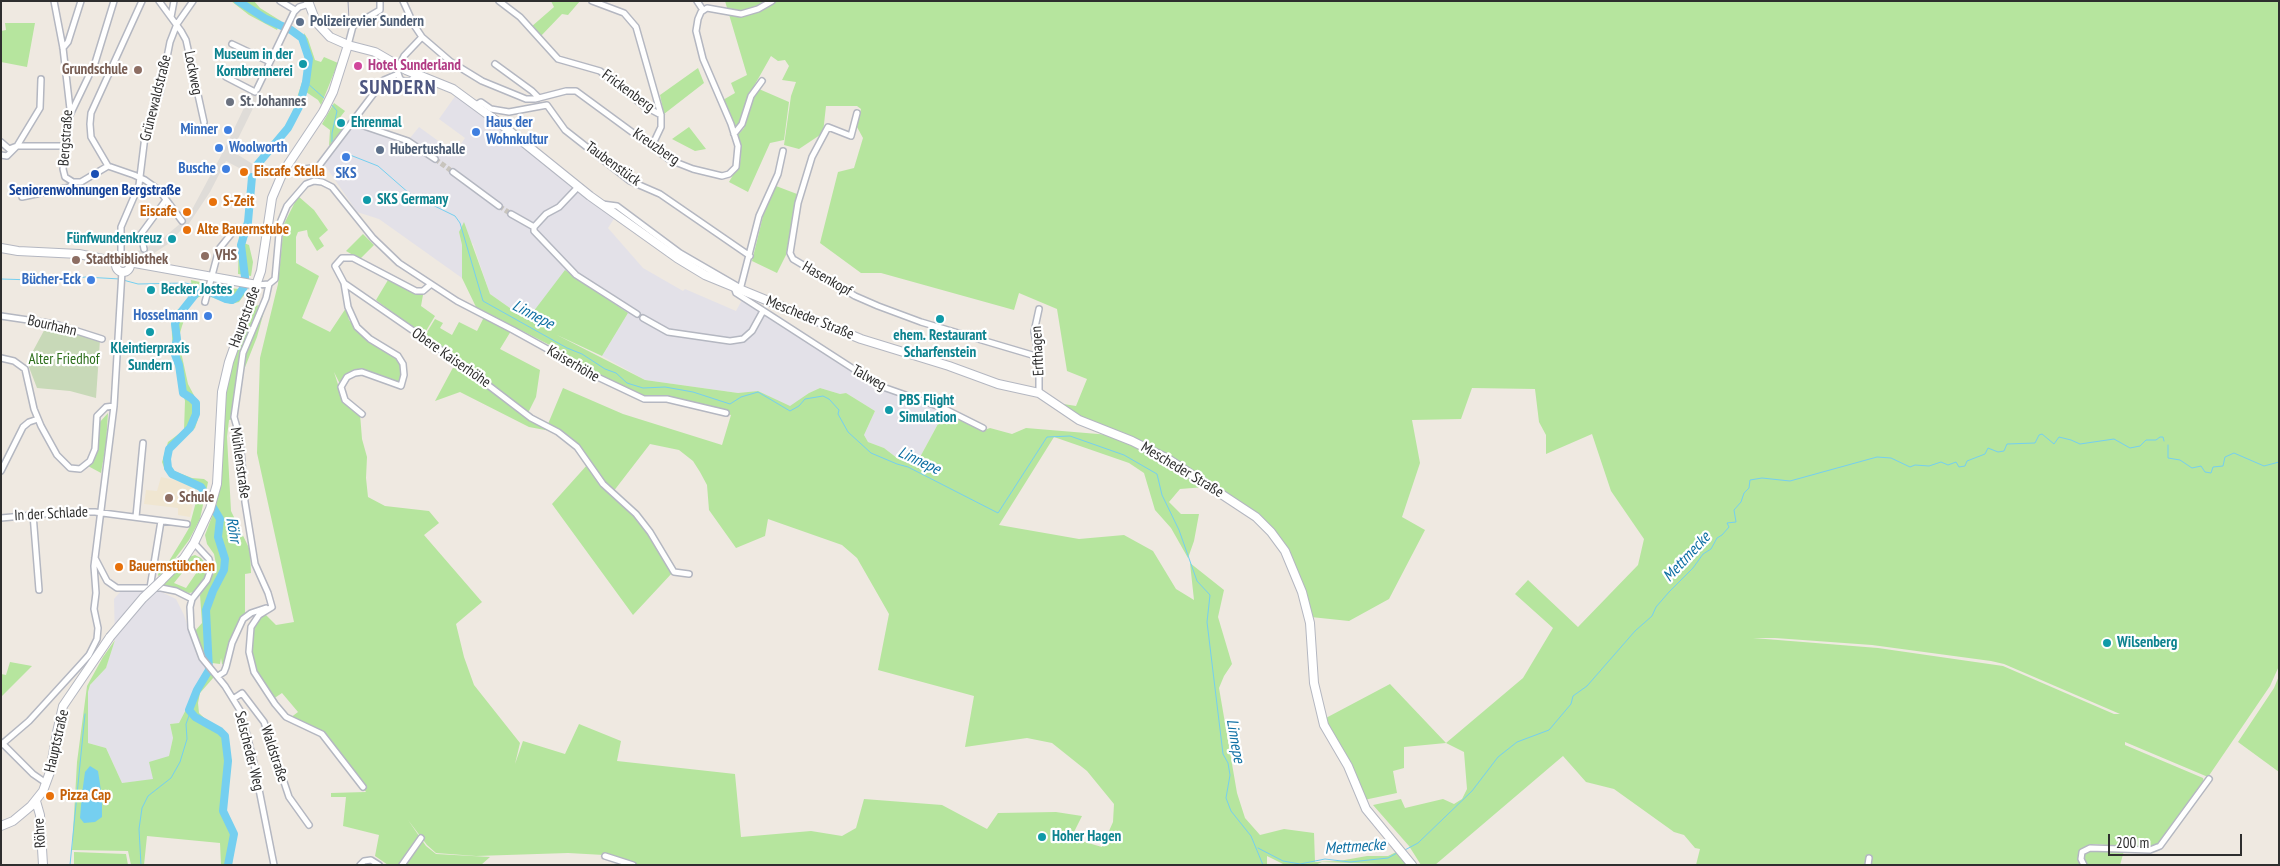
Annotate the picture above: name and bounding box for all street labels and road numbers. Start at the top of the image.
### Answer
street label: Lockweg [180,49,206,97]
street label: Grünewaldstraße [137,53,175,143]
street label: Frickenberg [598,66,658,116]
street label: Bergstraße [55,109,77,167]
street label: Kreuzberg [629,125,683,169]
street label: Taubenstück [582,138,644,190]
street label: Hasenkopf [799,258,855,300]
street label: Hauptstraße [226,284,264,350]
street label: Mescheder Straße [763,292,857,344]
street label: Bourhahn [26,312,78,340]
street label: Obere Kaiserhöhe [408,324,494,392]
street label: Erfthagen [1028,325,1048,377]
street label: Kaiserhöhe [544,342,602,386]
street label: Talweg [849,361,889,395]
street label: Mühlenstraße [226,426,254,500]
street label: Mescheder Straße [1137,438,1227,502]
street label: In der Schlade [14,503,88,525]
street label: Hauptstraße [41,708,73,774]
street label: Selscheder Weg [230,709,268,793]
street label: Waldstraße [256,723,292,785]
street label: Röhre [30,817,50,849]

